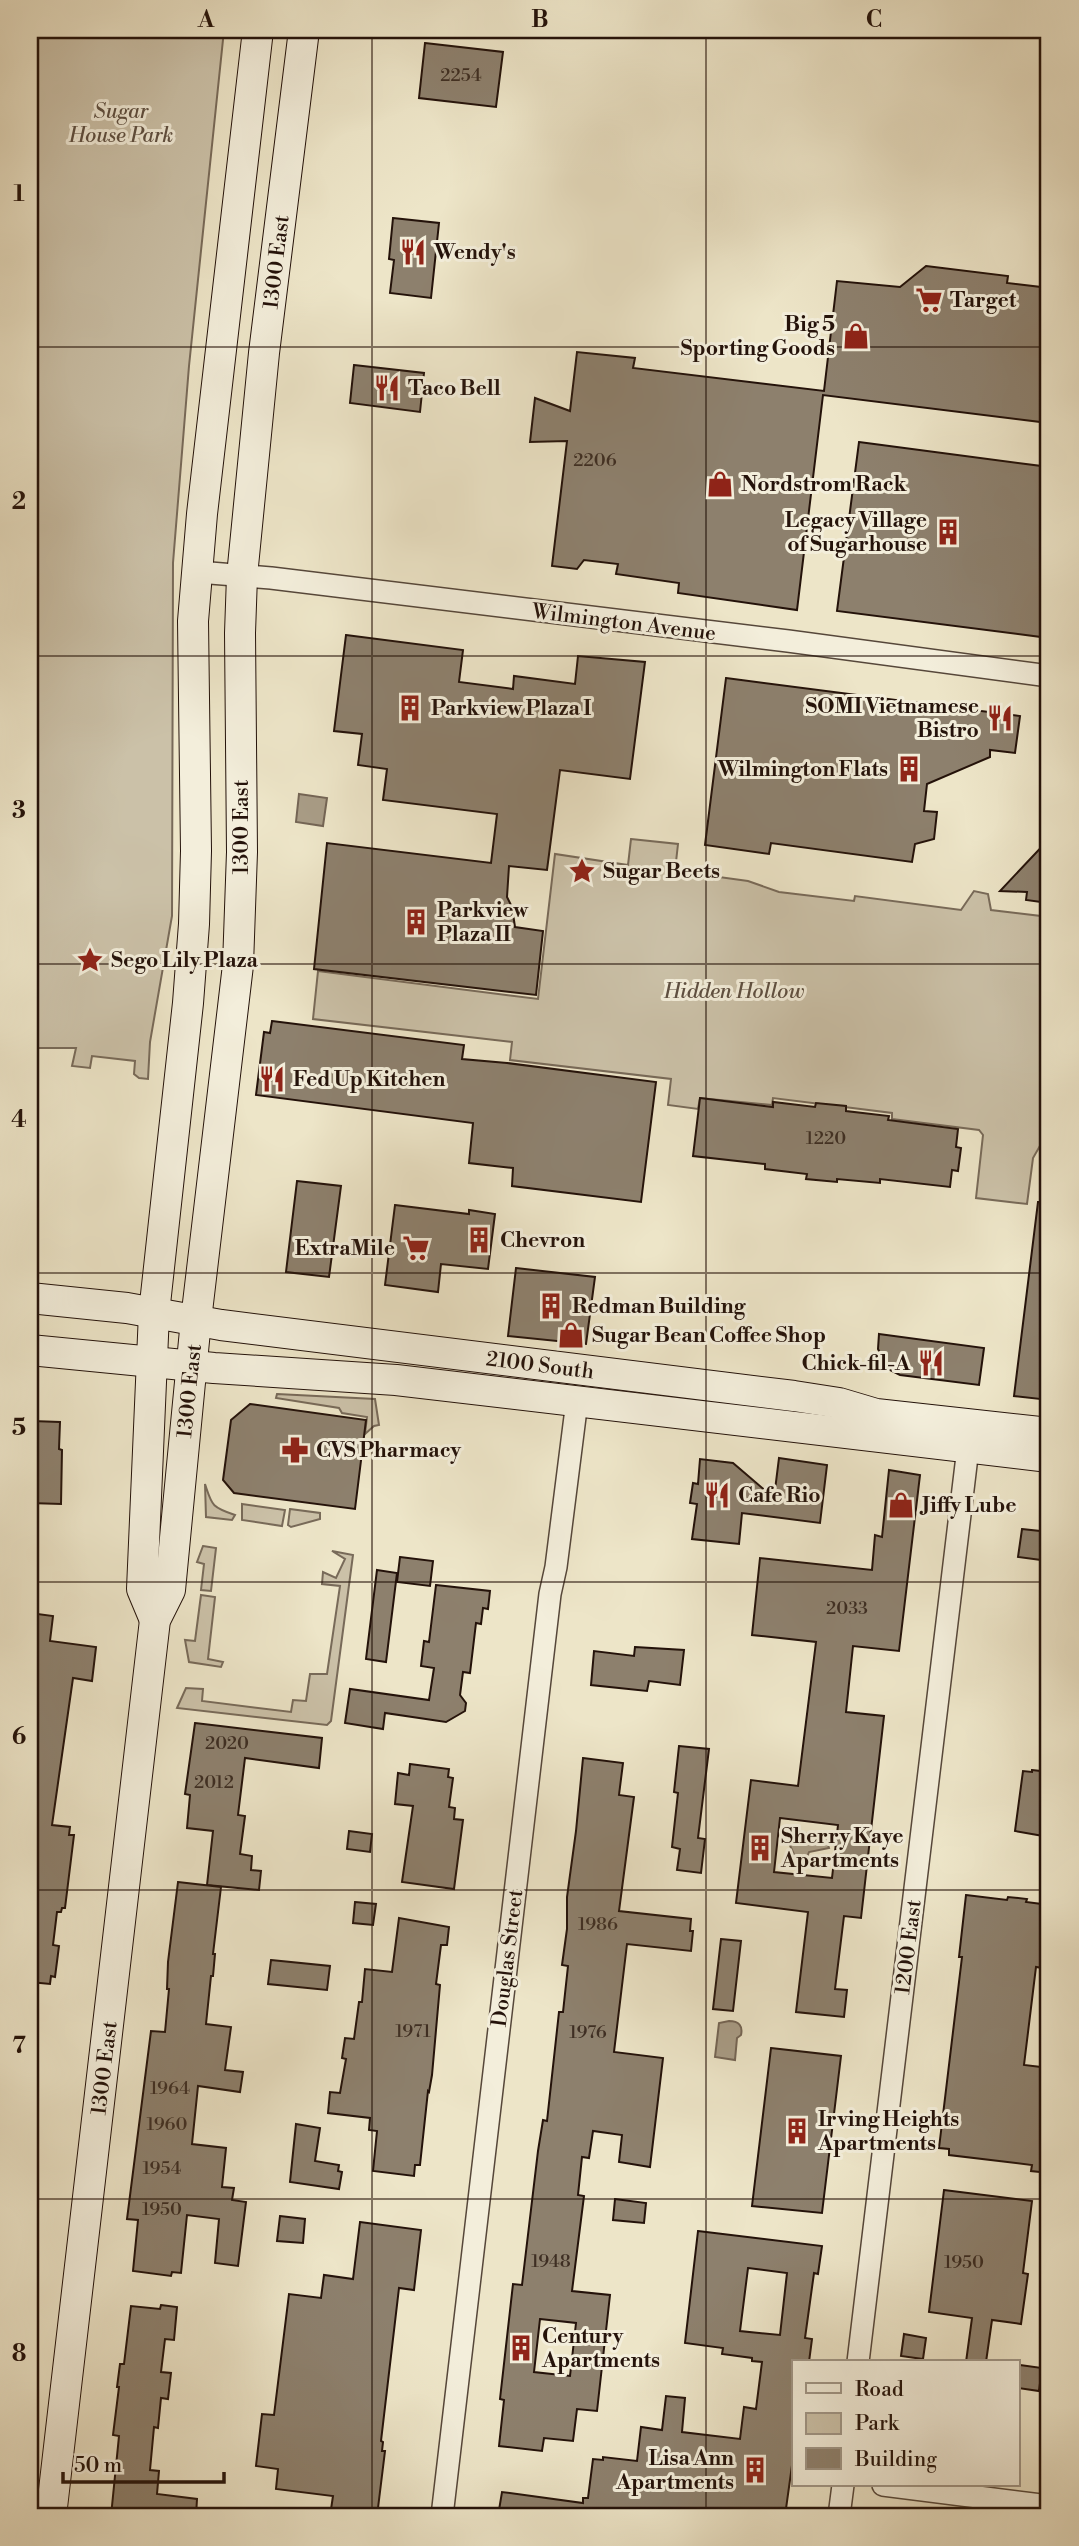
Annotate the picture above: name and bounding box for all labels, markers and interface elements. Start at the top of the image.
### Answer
text: A [197,6,215,34]
text: B [531,6,549,34]
text: C [866,6,882,34]
house number: 2254 [440,64,482,87]
park label: Sugar House Park [68,99,173,149]
text: 1 [13,180,25,208]
street label: 1300 East [258,213,296,311]
restaurant icon: Wendy's [398,237,428,267]
place label: Wendy's [433,240,516,266]
supermarket icon: Target [914,285,944,315]
place label: Target [950,288,1017,314]
place label: Big 5 Sporting Goods [680,312,835,362]
shop icon: Big 5 Sporting Goods [841,321,871,351]
restaurant icon: Taco Bell [372,373,402,403]
place label: Taco Bell [408,376,501,402]
house number: 2206 [573,449,617,472]
shop icon: Nordstrom Rack [705,469,735,499]
place label: Nordstrom Rack [741,472,907,498]
text: 2 [12,488,26,516]
place label: Legacy Village of Sugarhouse [785,508,927,558]
building icon: Legacy Village of Sugarhouse [933,517,963,547]
street label: Wilmington Avenue [529,599,717,647]
building icon: Parkview Plaza I [395,693,425,723]
place label: SOMI Vietnamese Bistro [805,694,979,744]
place label: Parkview Plaza I [431,696,591,722]
restaurant icon: SOMI Vietnamese Bistro [985,703,1015,733]
building icon: Wilmington Flats [894,754,924,784]
place label: Wilmington Flats [717,757,888,783]
street label: 1300 East [229,779,255,874]
text: 3 [12,797,26,825]
place icon: Sugar Beets [567,856,597,886]
place label: Sugar Beets [603,859,720,885]
place label: Parkview Plaza II [437,898,529,948]
building icon: Parkview Plaza II [401,907,431,937]
place icon: Sego Lily Plaza [75,945,105,975]
place label: Sego Lily Plaza [111,948,259,974]
park label: Hidden Hollow [663,979,804,1005]
restaurant icon: Fed Up Kitchen [257,1064,287,1094]
place label: Fed Up Kitchen [293,1067,446,1093]
text: 4 [11,1106,27,1134]
house number: 1220 [806,1127,846,1150]
building icon: Chevron [464,1225,494,1255]
place label: Chevron [500,1228,585,1254]
supermarket icon: ExtraMile [401,1233,431,1263]
place label: ExtraMile [295,1236,395,1262]
building icon: Redman Building [536,1291,566,1321]
place label: Redman Building [572,1294,747,1320]
shop icon: Sugar Bean Coffee Shop [556,1320,586,1350]
place label: Sugar Bean Coffee Shop [592,1323,826,1349]
street label: 1300 East [172,1342,208,1440]
street label: 2100 South [484,1346,596,1386]
restaurant icon: Chick-fil-A [916,1348,946,1378]
place label: Chick-fil-A [802,1351,911,1377]
text: 5 [12,1414,26,1442]
pharmacy icon: CVS Pharmacy [280,1435,310,1465]
place label: CVS Pharmacy [316,1438,462,1464]
restaurant icon: Cafe Rio [702,1480,732,1510]
place label: Cafe Rio [738,1483,821,1509]
shop icon: Jiffy Lube [886,1490,916,1520]
place label: Jiffy Lube [919,1493,1016,1519]
house number: 2033 [826,1597,868,1620]
text: 6 [12,1723,26,1751]
house number: 2020 [205,1732,249,1755]
house number: 2012 [194,1771,234,1794]
place label: Sherry Kaye Apartments [780,1824,904,1874]
building icon: Sherry Kaye Apartments [745,1833,775,1863]
street label: Douglas Street [487,1887,529,2028]
street label: 1200 East [890,1898,928,1996]
house number: 1986 [578,1913,618,1936]
street label: 1300 East [86,2019,124,2117]
house number: 1971 [395,2020,431,2043]
house number: 1976 [569,2021,607,2044]
text: 7 [12,2032,26,2060]
house number: 1964 [150,2077,190,2100]
place label: Irving Heights Apartments [817,2107,959,2157]
house number: 1960 [147,2113,187,2136]
building icon: Irving Heights Apartments [782,2116,812,2146]
house number: 1954 [142,2157,182,2180]
house number: 1950 [142,2198,182,2221]
house number: 1948 [531,2250,571,2273]
house number: 1950 [944,2251,984,2274]
place label: Century Apartments [541,2324,660,2374]
building icon: Century Apartments [506,2333,536,2363]
text: 8 [12,2340,26,2368]
legend [792,2360,1020,2486]
text: Road [855,2377,904,2403]
text: Park [855,2411,900,2437]
scale bar [63,2441,224,2485]
place label: Lisa Ann Apartments [615,2446,734,2496]
text: Building [854,2447,937,2473]
text: 50 m [74,2453,122,2479]
building icon: Lisa Ann Apartments [740,2455,770,2485]

